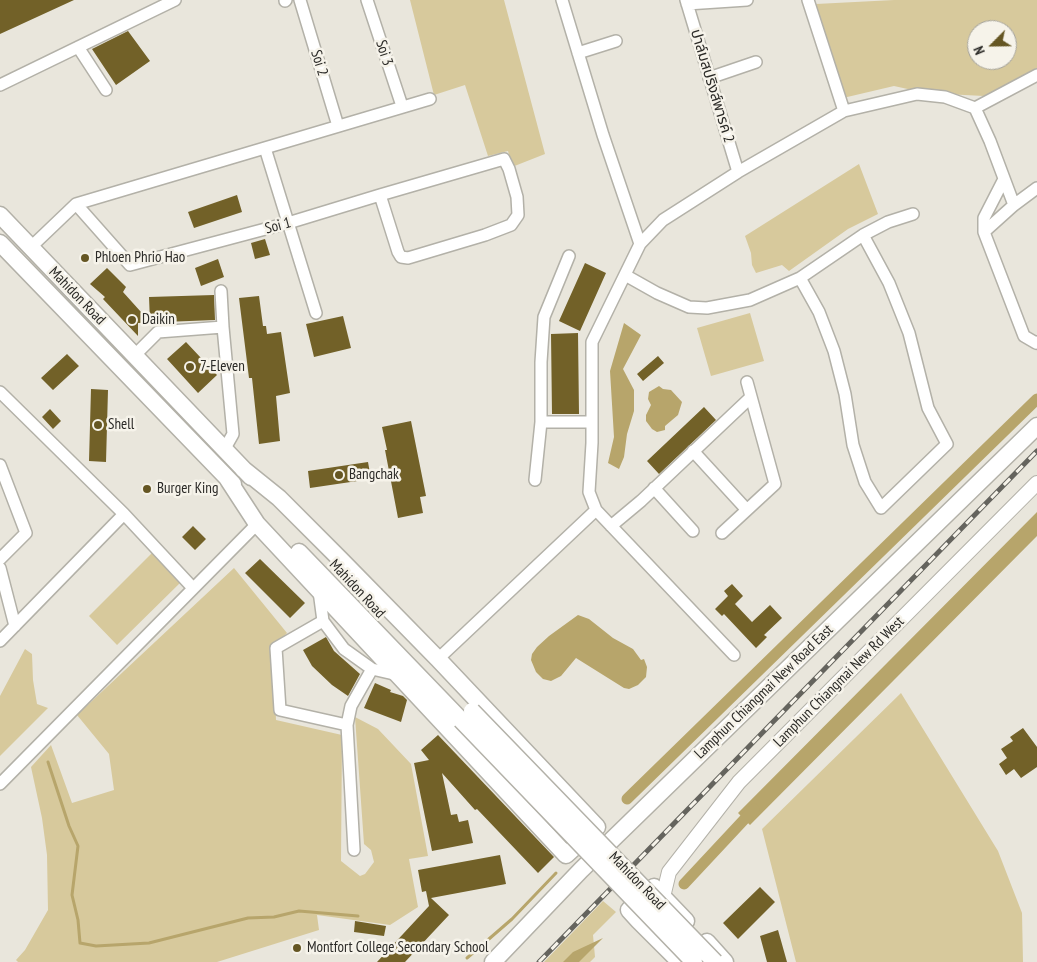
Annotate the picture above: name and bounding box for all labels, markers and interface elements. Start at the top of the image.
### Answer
north arrow [967,20,1017,70]
street label: ปาล์มสปริงส์พารค์ 2 [686,27,738,145]
street label: Soi 3 [371,38,397,68]
text: N [969,43,989,57]
street label: Soi 2 [307,48,331,78]
street label: Soi 1 [263,214,293,238]
place label: Phloen Phrio Hao [95,249,185,267]
marker: Phloen Phrio Hao [79,252,91,264]
street label: Mahidon Road [45,263,109,329]
place label: Daikin [142,311,175,329]
marker: Daikin [126,314,138,326]
place label: 7-Eleven [200,358,245,376]
marker: 7-Eleven [184,361,196,373]
place label: Shell [108,416,134,434]
marker: Shell [92,419,104,431]
place label: Bangchak [349,466,399,484]
marker: Bangchak [333,469,345,481]
place label: Burger King [157,480,218,498]
marker: Burger King [141,483,153,495]
street label: Mahidon Road [325,556,389,622]
street label: Lamphun Chiangmai New Rd West [770,613,908,751]
street label: Lamphun Chiangmai New Road East [691,621,837,763]
street label: Mahidon Road [605,848,669,914]
place label: Montfort College Secondary School [307,939,488,957]
marker: Montfort College Secondary School [291,942,303,954]

